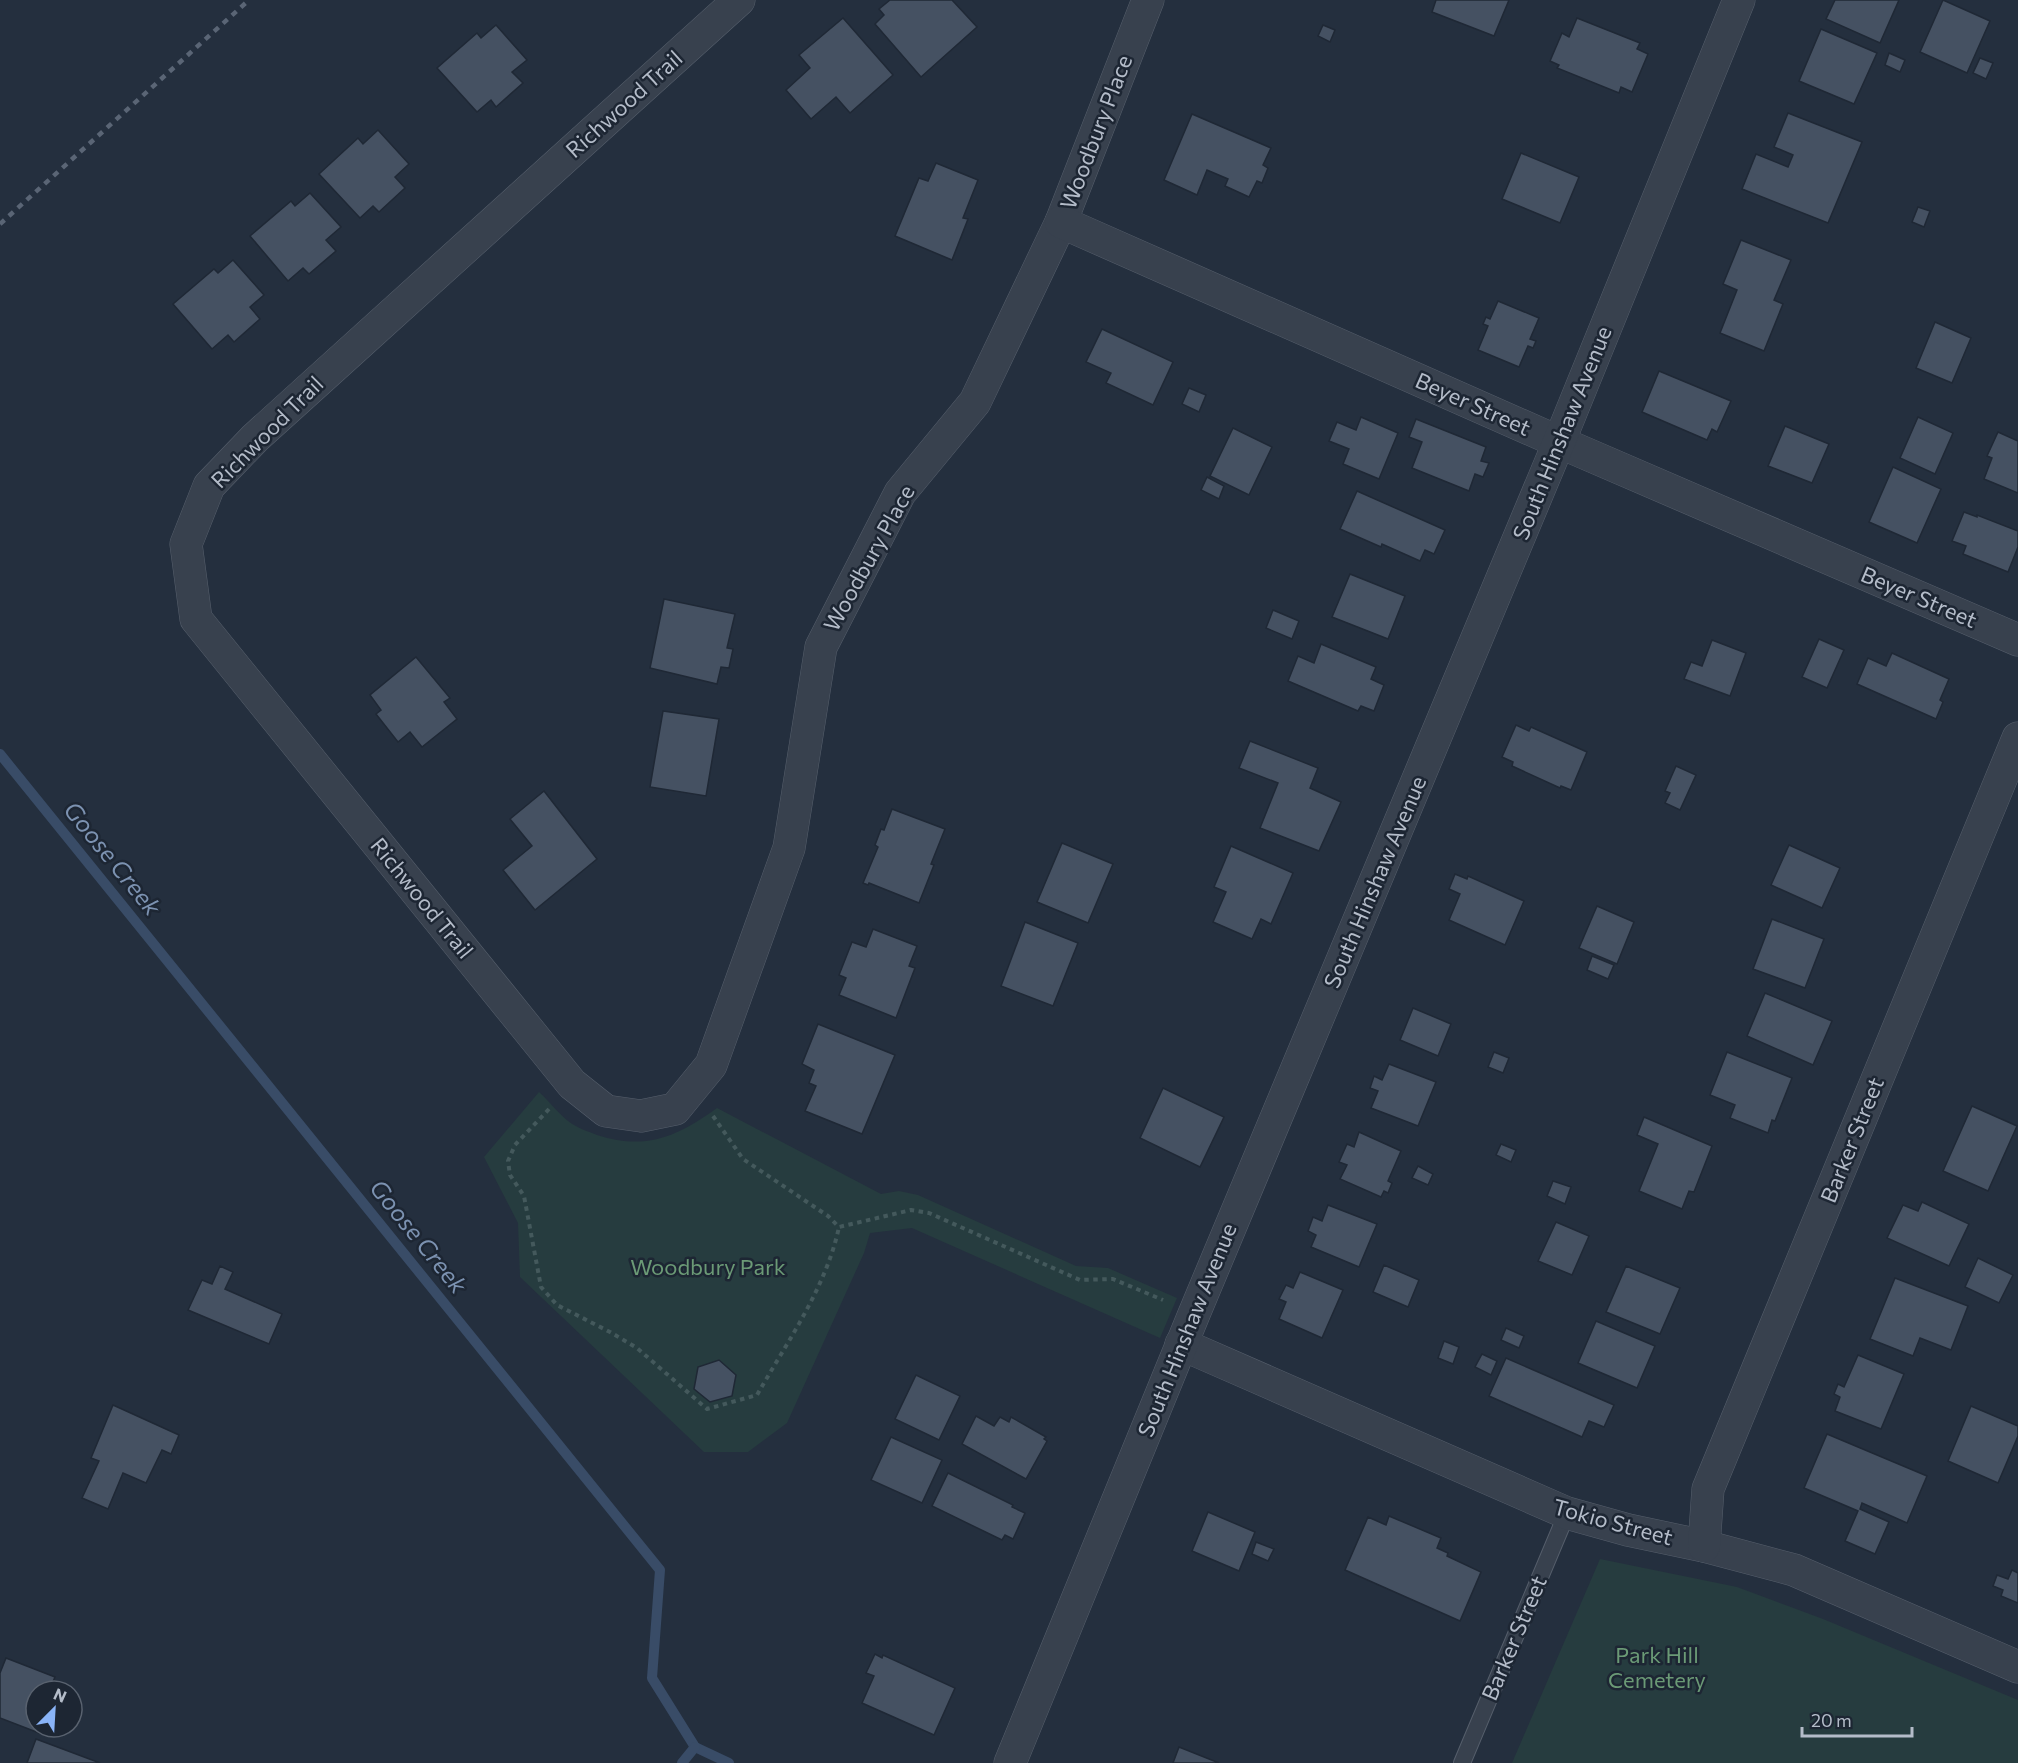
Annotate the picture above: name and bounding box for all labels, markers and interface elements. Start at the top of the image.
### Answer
street label: Richwood Trail [560,44,688,163]
street label: Woodbury Place [1054,51,1137,213]
street label: South Hinshaw Avenue [1506,322,1617,544]
street label: Beyer Street [1411,366,1535,441]
street label: Richwood Trail [205,370,328,493]
street label: Woodbury Place [817,480,920,636]
street label: Beyer Street [1857,560,1981,633]
street label: South Hinshaw Avenue [1318,772,1432,992]
water label: Goose Creek [58,795,169,922]
street label: Richwood Trail [365,832,479,964]
street label: Barker Street [1814,1073,1889,1206]
water label: Goose Creek [364,1173,475,1300]
street label: South Hinshaw Avenue [1131,1219,1242,1441]
park label: Woodbury Park [630,1253,786,1280]
street label: Tokio Street [1550,1493,1676,1550]
street label: Barker Street [1475,1571,1552,1704]
park label: Park Hill Cemetery [1608,1641,1706,1693]
north arrow [24,1679,84,1739]
text: N [51,1684,70,1706]
scale bar [1802,1700,1912,1738]
text: 20 m [1811,1709,1852,1731]

